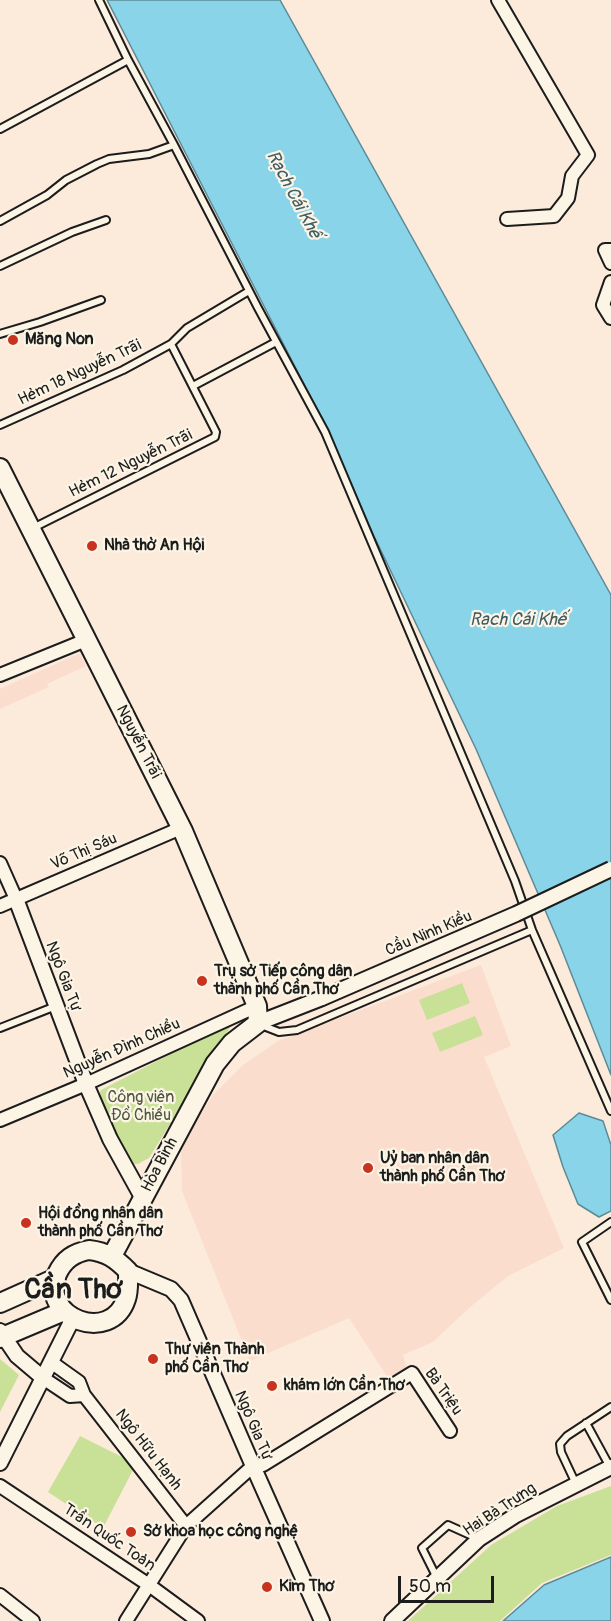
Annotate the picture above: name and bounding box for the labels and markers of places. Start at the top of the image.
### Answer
place label: Măng Non [25,330,94,350]
marker: Măng Non [6,333,20,347]
place label: Nhà thờ An Hội [104,536,204,556]
marker: Nhà thờ An Hội [85,539,99,553]
place label: Trụ sở Tiếp công dân thành phố Cần Thơ [214,962,352,1000]
marker: Trụ sở Tiếp công dân thành phố Cần Thơ [195,974,209,988]
place label: Uỷ ban nhân dân thành phố Cần Thơ [380,1149,504,1187]
marker: Uỷ ban nhân dân thành phố Cần Thơ [361,1161,375,1175]
place label: Hội đồng nhân dân thành phố Cần Thơ [38,1204,163,1242]
marker: Hội đồng nhân dân thành phố Cần Thơ [19,1216,33,1230]
place label: Thư viện Thành phố Cần Thơ [165,1340,264,1378]
marker: Thư viện Thành phố Cần Thơ [146,1352,160,1366]
place label: khám lớn Cần Thơ [284,1376,405,1396]
marker: khám lớn Cần Thơ [265,1379,279,1393]
place label: Sở khoa học công nghệ [143,1522,298,1542]
marker: Sở khoa học công nghệ [124,1525,138,1539]
place label: Kim Thơ [279,1577,334,1597]
marker: Kim Thơ [260,1580,274,1594]

